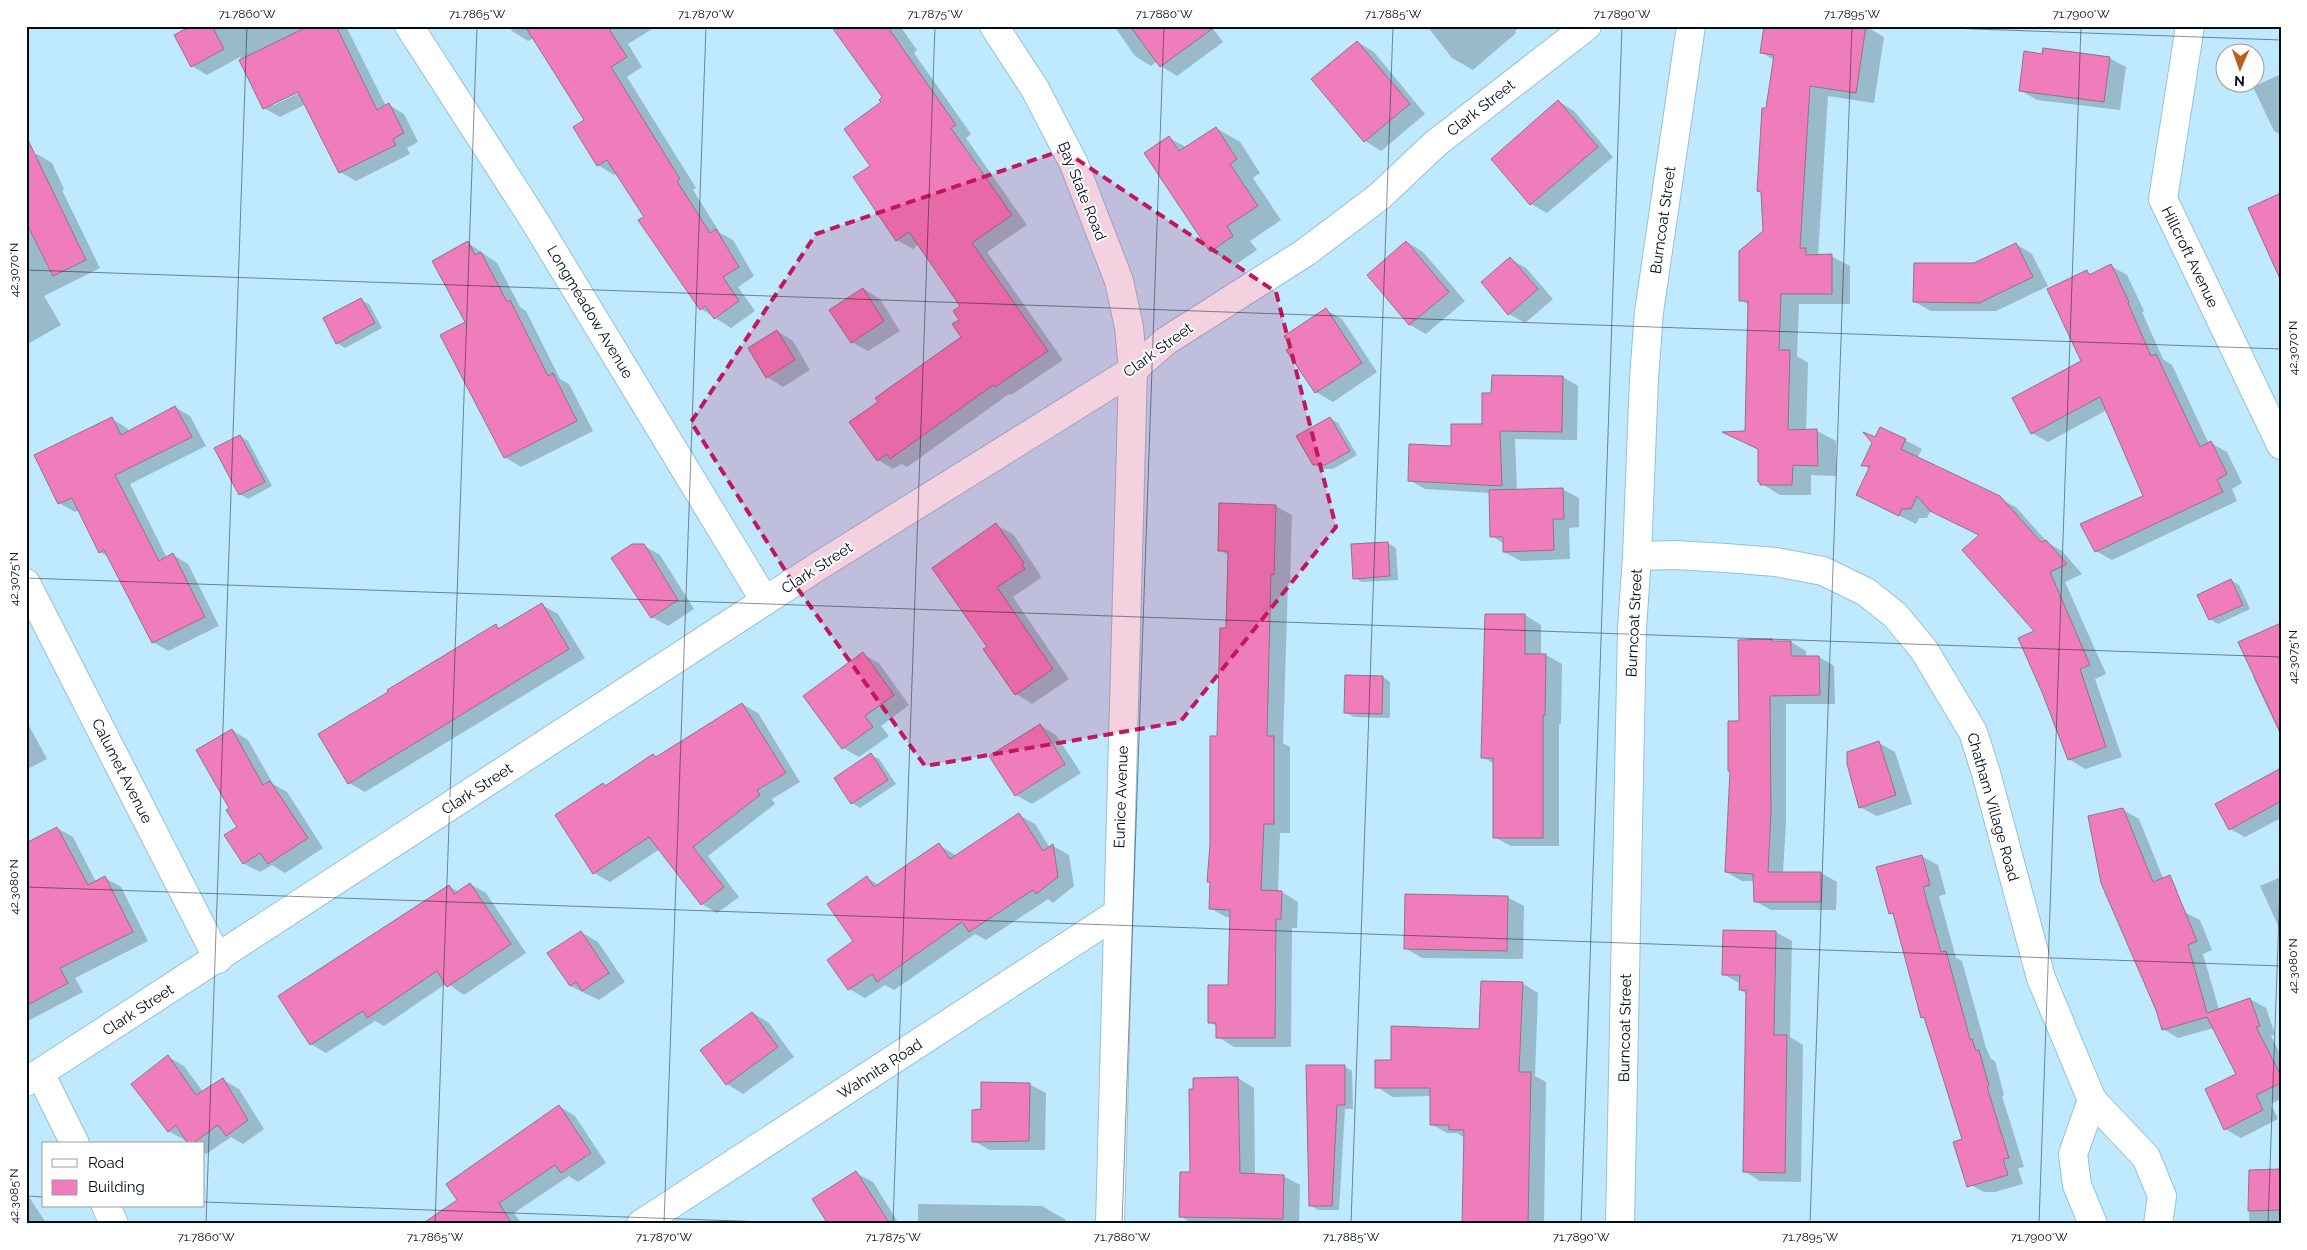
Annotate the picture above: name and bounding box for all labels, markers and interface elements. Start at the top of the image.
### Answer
text: 71.7860°W [218,7,276,21]
text: 71.7865°W [449,7,506,21]
text: 71.7870°W [678,7,735,21]
text: 71.7875°W [907,7,963,21]
text: 71.7880°W [1135,7,1193,21]
text: 71.7885°W [1365,7,1422,21]
text: 71.7890°W [1594,7,1651,21]
text: 71.7895°W [1824,7,1881,21]
text: 71.7900°W [2052,7,2110,21]
north arrow [2214,42,2264,92]
text: N [2234,73,2245,89]
street label: Clark Street [1443,76,1519,140]
street label: Bay State Road [1054,139,1110,243]
street label: Burncoat Street [1647,165,1679,275]
street label: Hillcroft Avenue [2158,203,2222,311]
street label: Longmeadow Avenue [543,242,637,382]
text: 42.3070°N [7,243,21,297]
street label: Clark Street [1120,319,1196,381]
text: 42.3070°N [2286,321,2300,375]
street label: Clark Street [778,538,856,598]
text: 42.3075°N [7,552,21,606]
street label: Burncoat Street [1622,568,1646,678]
text: 42.3075°N [2286,630,2300,684]
street label: Calumet Avenue [88,716,156,826]
street label: Chatham Village Road [1963,731,2023,883]
street label: Eunice Avenue [1110,745,1132,849]
street label: Clark Street [438,759,516,819]
text: 42.3080°N [7,859,21,915]
text: 42.3080°N [2286,938,2300,994]
street label: Burncoat Street [1615,974,1635,1082]
street label: Clark Street [99,980,177,1040]
street label: Wahnita Road [834,1035,926,1103]
legend [42,1142,205,1208]
text: Road [88,1154,124,1172]
text: 42.3085°N [7,1169,21,1223]
text: Building [88,1178,145,1196]
text: 71.7860°W [177,1230,235,1244]
text: 71.7865°W [407,1230,464,1244]
text: 71.7870°W [636,1230,693,1244]
text: 71.7875°W [865,1230,921,1244]
text: 71.7880°W [1093,1230,1151,1244]
text: 71.7885°W [1323,1230,1380,1244]
text: 71.7890°W [1553,1230,1610,1244]
text: 71.7895°W [1782,1230,1839,1244]
text: 71.7900°W [2010,1230,2068,1244]

